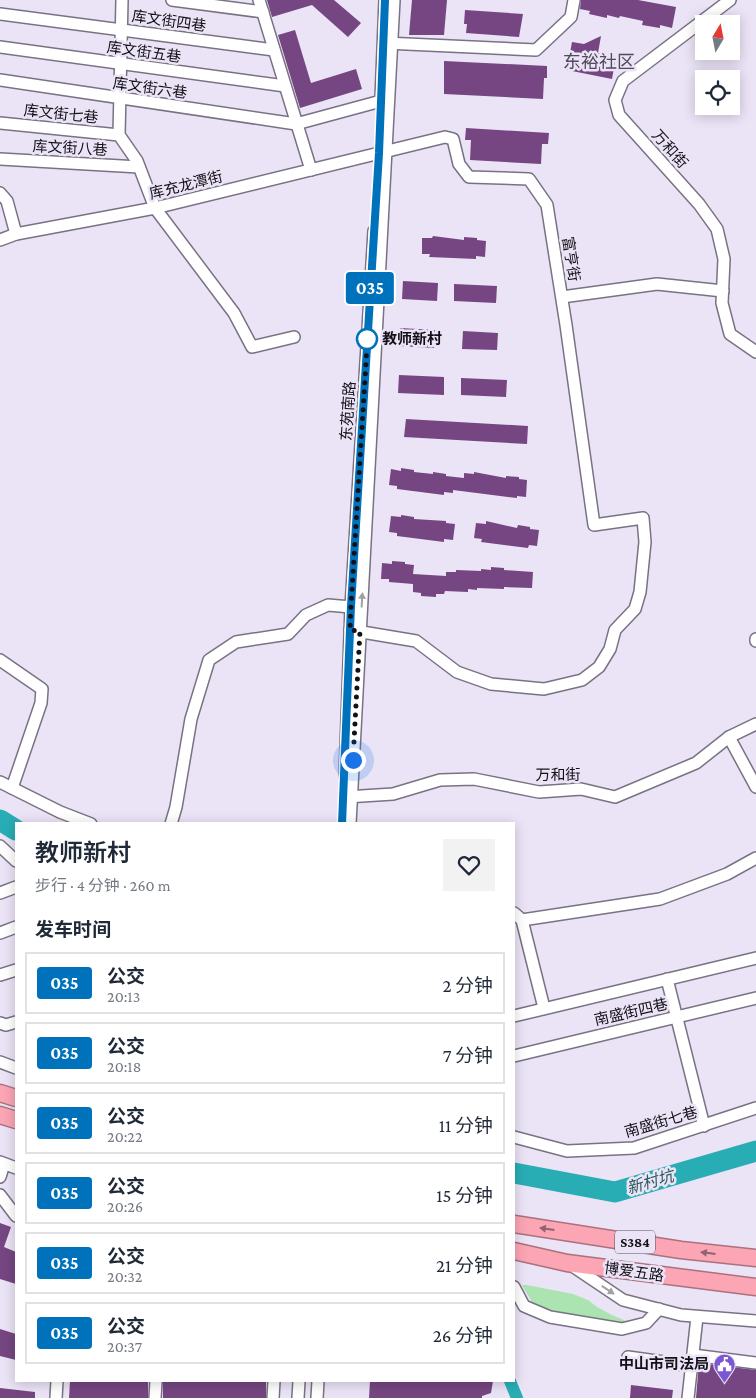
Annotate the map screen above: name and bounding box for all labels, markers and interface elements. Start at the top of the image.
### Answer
street label: 库文街四巷 [131,8,207,34]
north arrow [695,15,740,60]
map controls [695,15,740,115]
street label: 库文街五巷 [106,39,182,65]
district label: 东裕社区 [563,52,635,72]
button: locate [695,70,740,115]
street label: 库文街六巷 [112,75,188,101]
street label: 库文街七巷 [23,102,99,126]
street label: 万和街 [649,127,691,171]
street label: 库文街八巷 [32,138,108,158]
street label: 库充龙潭街 [147,167,224,202]
street label: 富亨街 [560,236,582,282]
line badge: 035 [341,272,399,304]
text: 035 [356,278,384,298]
marker: 教师新村 [356,328,378,350]
place label: 教师新村 [382,330,442,347]
street label: 东苑南路 [338,381,358,441]
one-way arrow [358,592,366,608]
your location [341,748,366,773]
street label: 万和街 [535,767,581,783]
text: 教师新村 [35,839,131,866]
button: heart [443,839,495,891]
text: 步行 · 4 分钟 · 260 m [35,877,171,894]
text: 发车时间 [35,919,111,940]
text: 公交 [107,966,145,987]
text: 035 [50,973,79,993]
text: 2 分钟 [442,975,493,996]
text: 20:13 [107,988,140,1005]
street label: 南盛街四巷 [592,995,669,1028]
text: 公交 [107,1036,145,1057]
text: 035 [50,1043,79,1063]
text: 7 分钟 [443,1045,493,1066]
text: 20:18 [107,1058,141,1075]
street label: 南盛街七巷 [622,1103,699,1140]
text: 公交 [107,1106,145,1127]
text: 035 [50,1113,79,1133]
text: 11 分钟 [439,1115,493,1136]
text: 20:22 [107,1128,143,1145]
water label: 新村坑 [625,1167,677,1197]
text: 公交 [107,1176,145,1197]
text: 035 [50,1183,79,1203]
text: 15 分钟 [436,1185,493,1206]
text: 20:26 [107,1198,143,1215]
one-way arrow [539,1225,555,1233]
road number: S384 [615,1230,655,1254]
text: 公交 [107,1246,145,1267]
one-way arrow [699,1249,715,1257]
text: 035 [50,1253,79,1273]
text: 21 分钟 [436,1255,493,1276]
street label: 博爱五路 [603,1259,665,1284]
text: 20:32 [107,1268,142,1285]
one-way arrow [601,1285,615,1295]
text: 公交 [107,1316,145,1337]
text: 035 [50,1323,79,1343]
text: 26 分钟 [433,1325,493,1346]
text: 20:37 [107,1338,142,1355]
public building icon: 中山市司法局 [713,1352,737,1383]
place label: 中山市司法局 [619,1356,709,1372]

